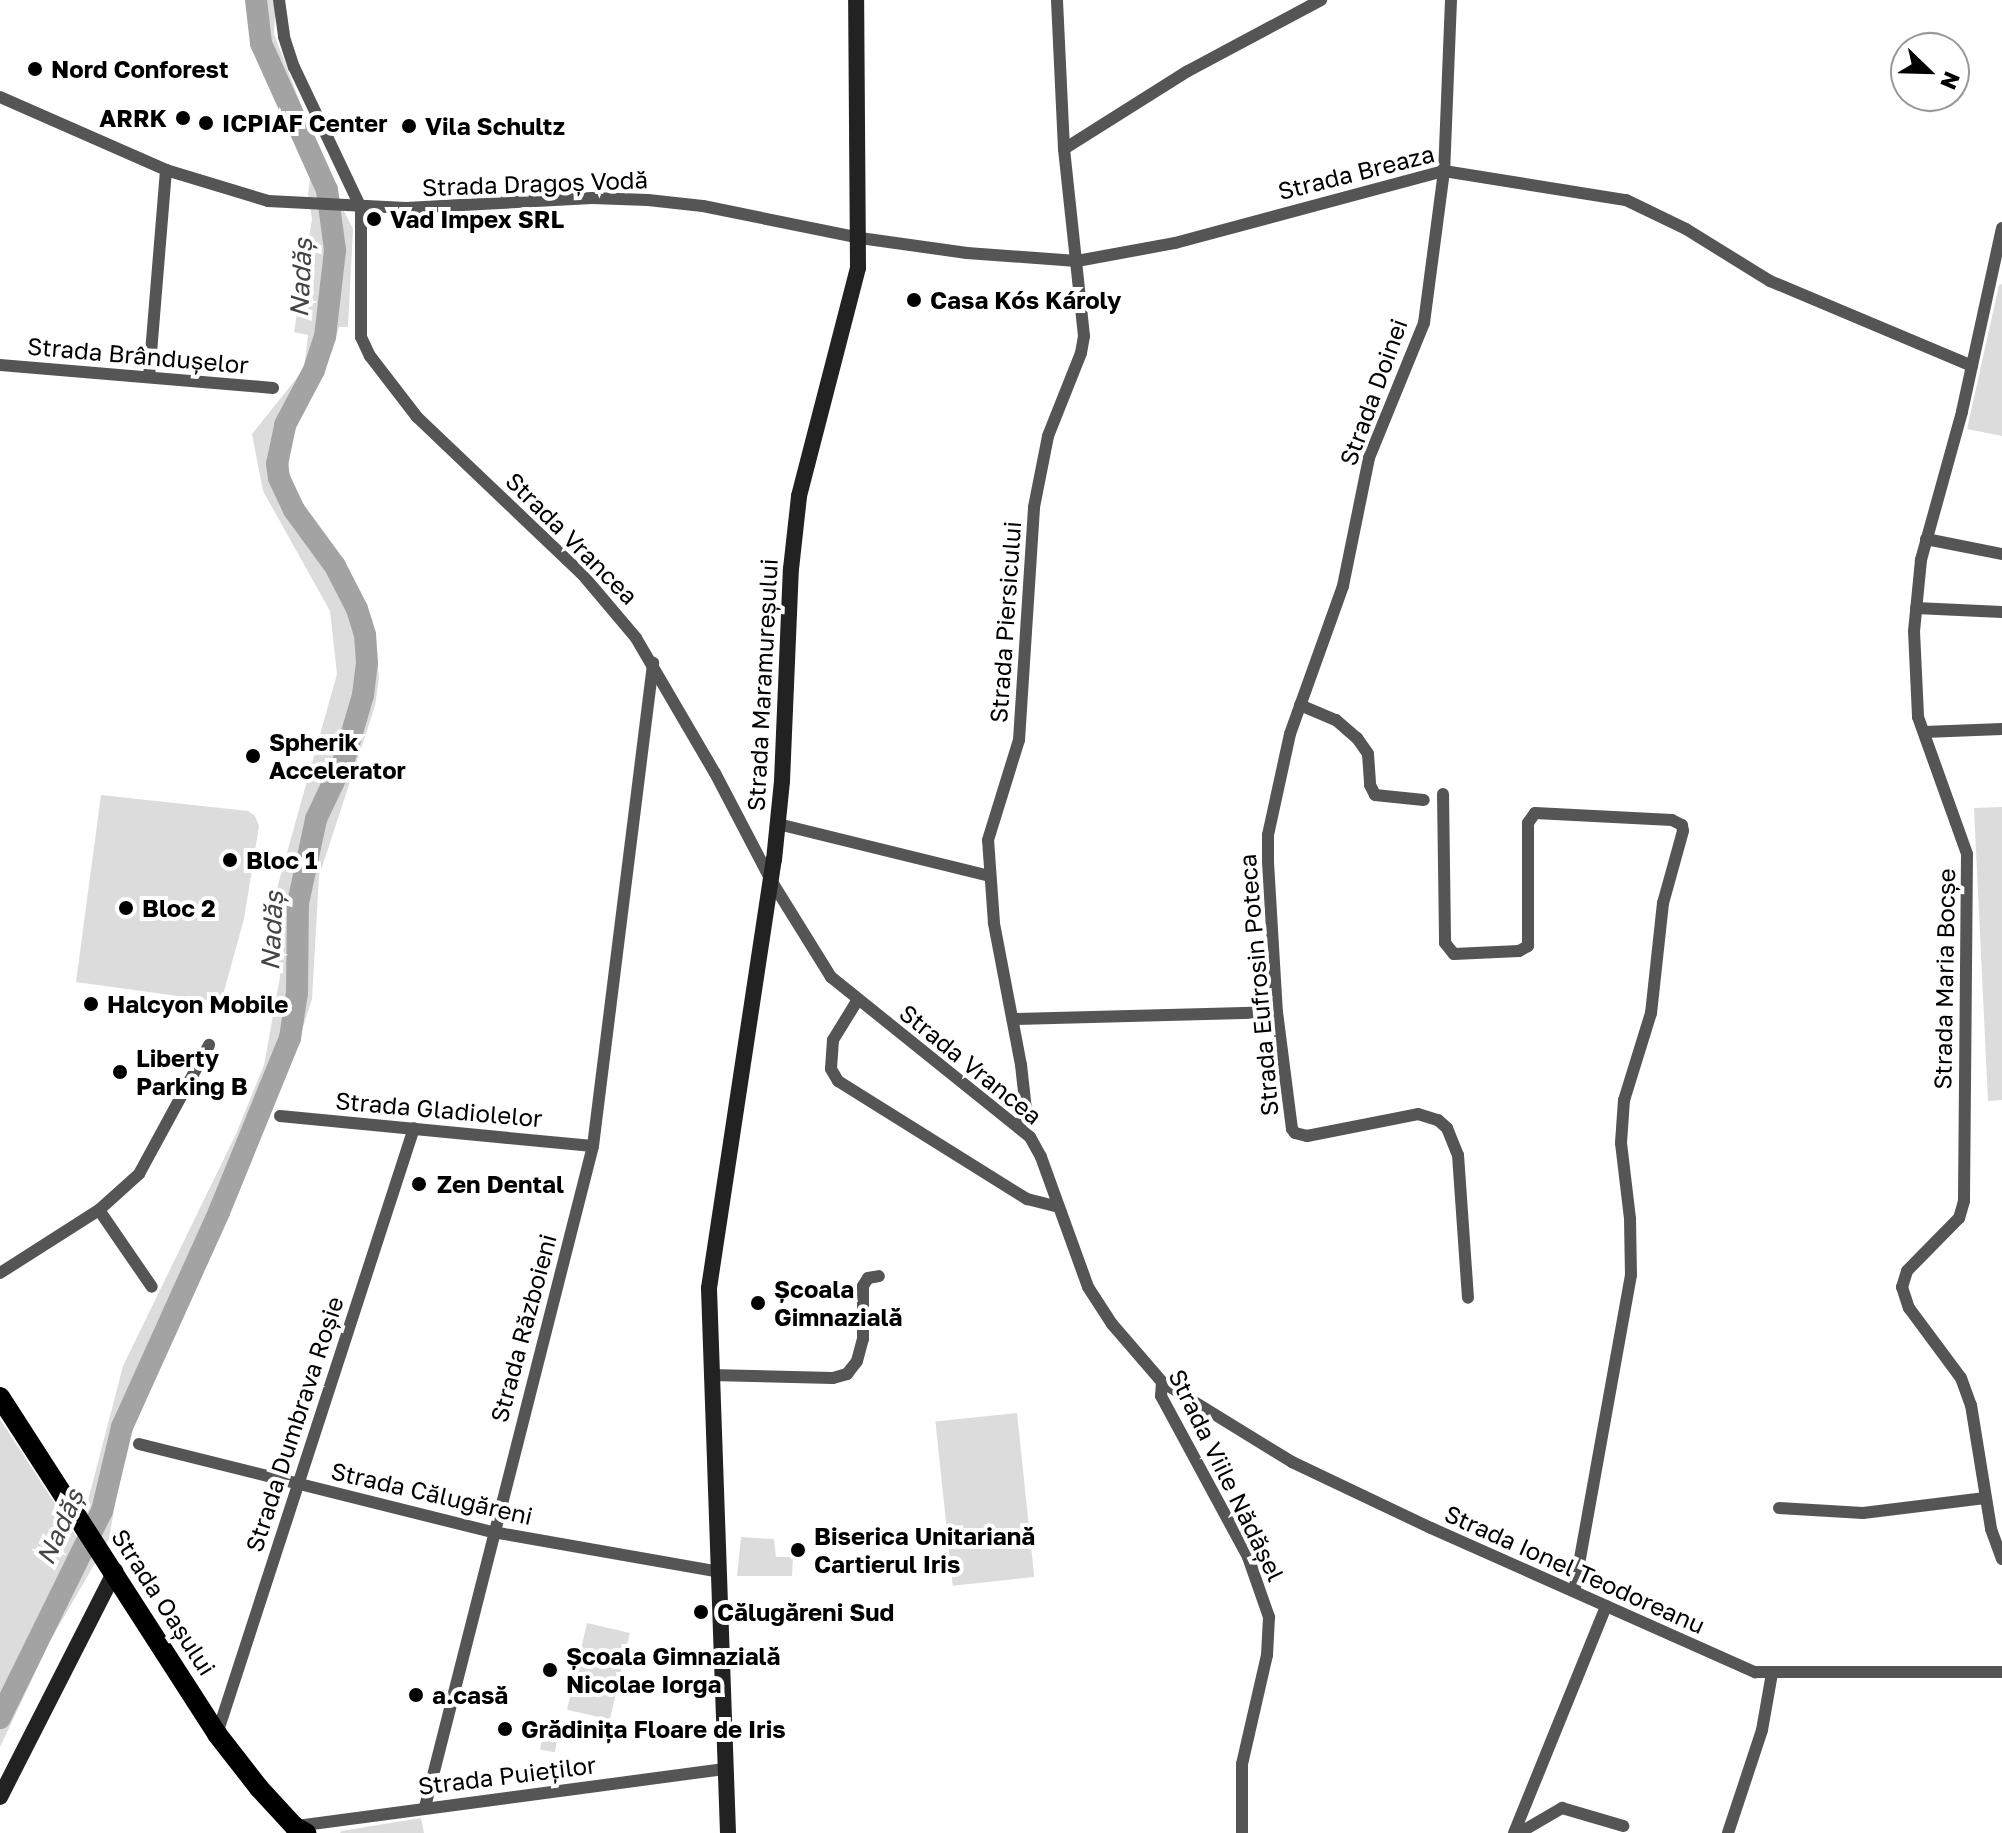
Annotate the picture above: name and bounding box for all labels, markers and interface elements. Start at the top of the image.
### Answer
north arrow [1890,32,1970,112]
place label: Nord Conforest [51,55,228,83]
marker: Nord Conforest [26,60,44,78]
text: N [1935,68,1966,94]
place label: ARRK [99,104,167,132]
marker: ARRK [174,109,192,127]
place label: ICPIAF Center [222,109,388,137]
place label: Vila Schultz [425,112,565,140]
marker: ICPIAF Center [197,114,215,132]
marker: Vila Schultz [400,117,418,135]
street label: Strada Breaza [1275,139,1437,205]
street label: Strada Dragoș Vodă [421,165,649,201]
place label: Vad Impex SRL [390,205,564,233]
marker: Vad Impex SRL [365,210,383,228]
water label: Nadăș [283,238,319,318]
place label: Casa Kós Károly [930,286,1122,314]
marker: Casa Kós Károly [905,291,923,309]
street label: Strada Doinei [1333,315,1413,469]
street label: Strada Brândușelor [26,331,250,379]
street label: Strada Vrancea [500,466,644,610]
street label: Strada Piersicului [984,520,1026,724]
street label: Strada Maramureșului [741,558,783,812]
place label: Spherik Accelerator [269,728,406,784]
marker: Spherik Accelerator [244,747,262,765]
place label: Bloc 1 [246,846,317,874]
marker: Bloc 1 [221,851,239,869]
street label: Strada Eufrosin Poteca [1232,853,1284,1117]
street label: Strada Maria Bocșe [1928,868,1960,1090]
water label: Nadăș [254,891,290,971]
place label: Bloc 2 [142,894,216,922]
marker: Bloc 2 [117,899,135,917]
place label: Halcyon Mobile [107,990,288,1018]
marker: Halcyon Mobile [82,995,100,1013]
street label: Strada Vrancea [894,998,1048,1130]
place label: Liberty Parking B [136,1044,248,1100]
marker: Liberty Parking B [111,1063,129,1081]
street label: Strada Gladiolelor [334,1086,544,1132]
place label: Zen Dental [437,1170,564,1198]
marker: Zen Dental [408,1173,430,1195]
street label: Strada Războieni [484,1231,562,1425]
place label: Școala Gimnazială [774,1275,902,1331]
street label: Strada Dumbrava Roșie [239,1293,349,1555]
marker: Școala Gimnazială [749,1294,767,1312]
street label: Strada Viile Nădășel [1163,1364,1291,1586]
street label: Strada Călugăreni [328,1456,536,1530]
water label: Nadăș [30,1485,90,1569]
street label: Strada Ionel Teodoreanu [1440,1499,1710,1639]
place label: Biserica Unitariană Cartierul Iris [814,1522,1035,1578]
street label: Strada Oașului [106,1523,222,1681]
marker: Biserica Unitariană Cartierul Iris [789,1541,807,1559]
place label: Călugăreni Sud [717,1598,894,1626]
marker: Călugăreni Sud [692,1603,710,1621]
place label: Școala Gimnazială Nicolae Iorga [566,1642,781,1698]
marker: Școala Gimnazială Nicolae Iorga [541,1661,559,1679]
place label: a.casă [432,1681,508,1709]
marker: a.casă [407,1686,425,1704]
place label: Grădinița Floare de Iris [521,1715,786,1743]
marker: Grădinița Floare de Iris [496,1720,514,1738]
street label: Strada Puieților [416,1750,598,1800]

